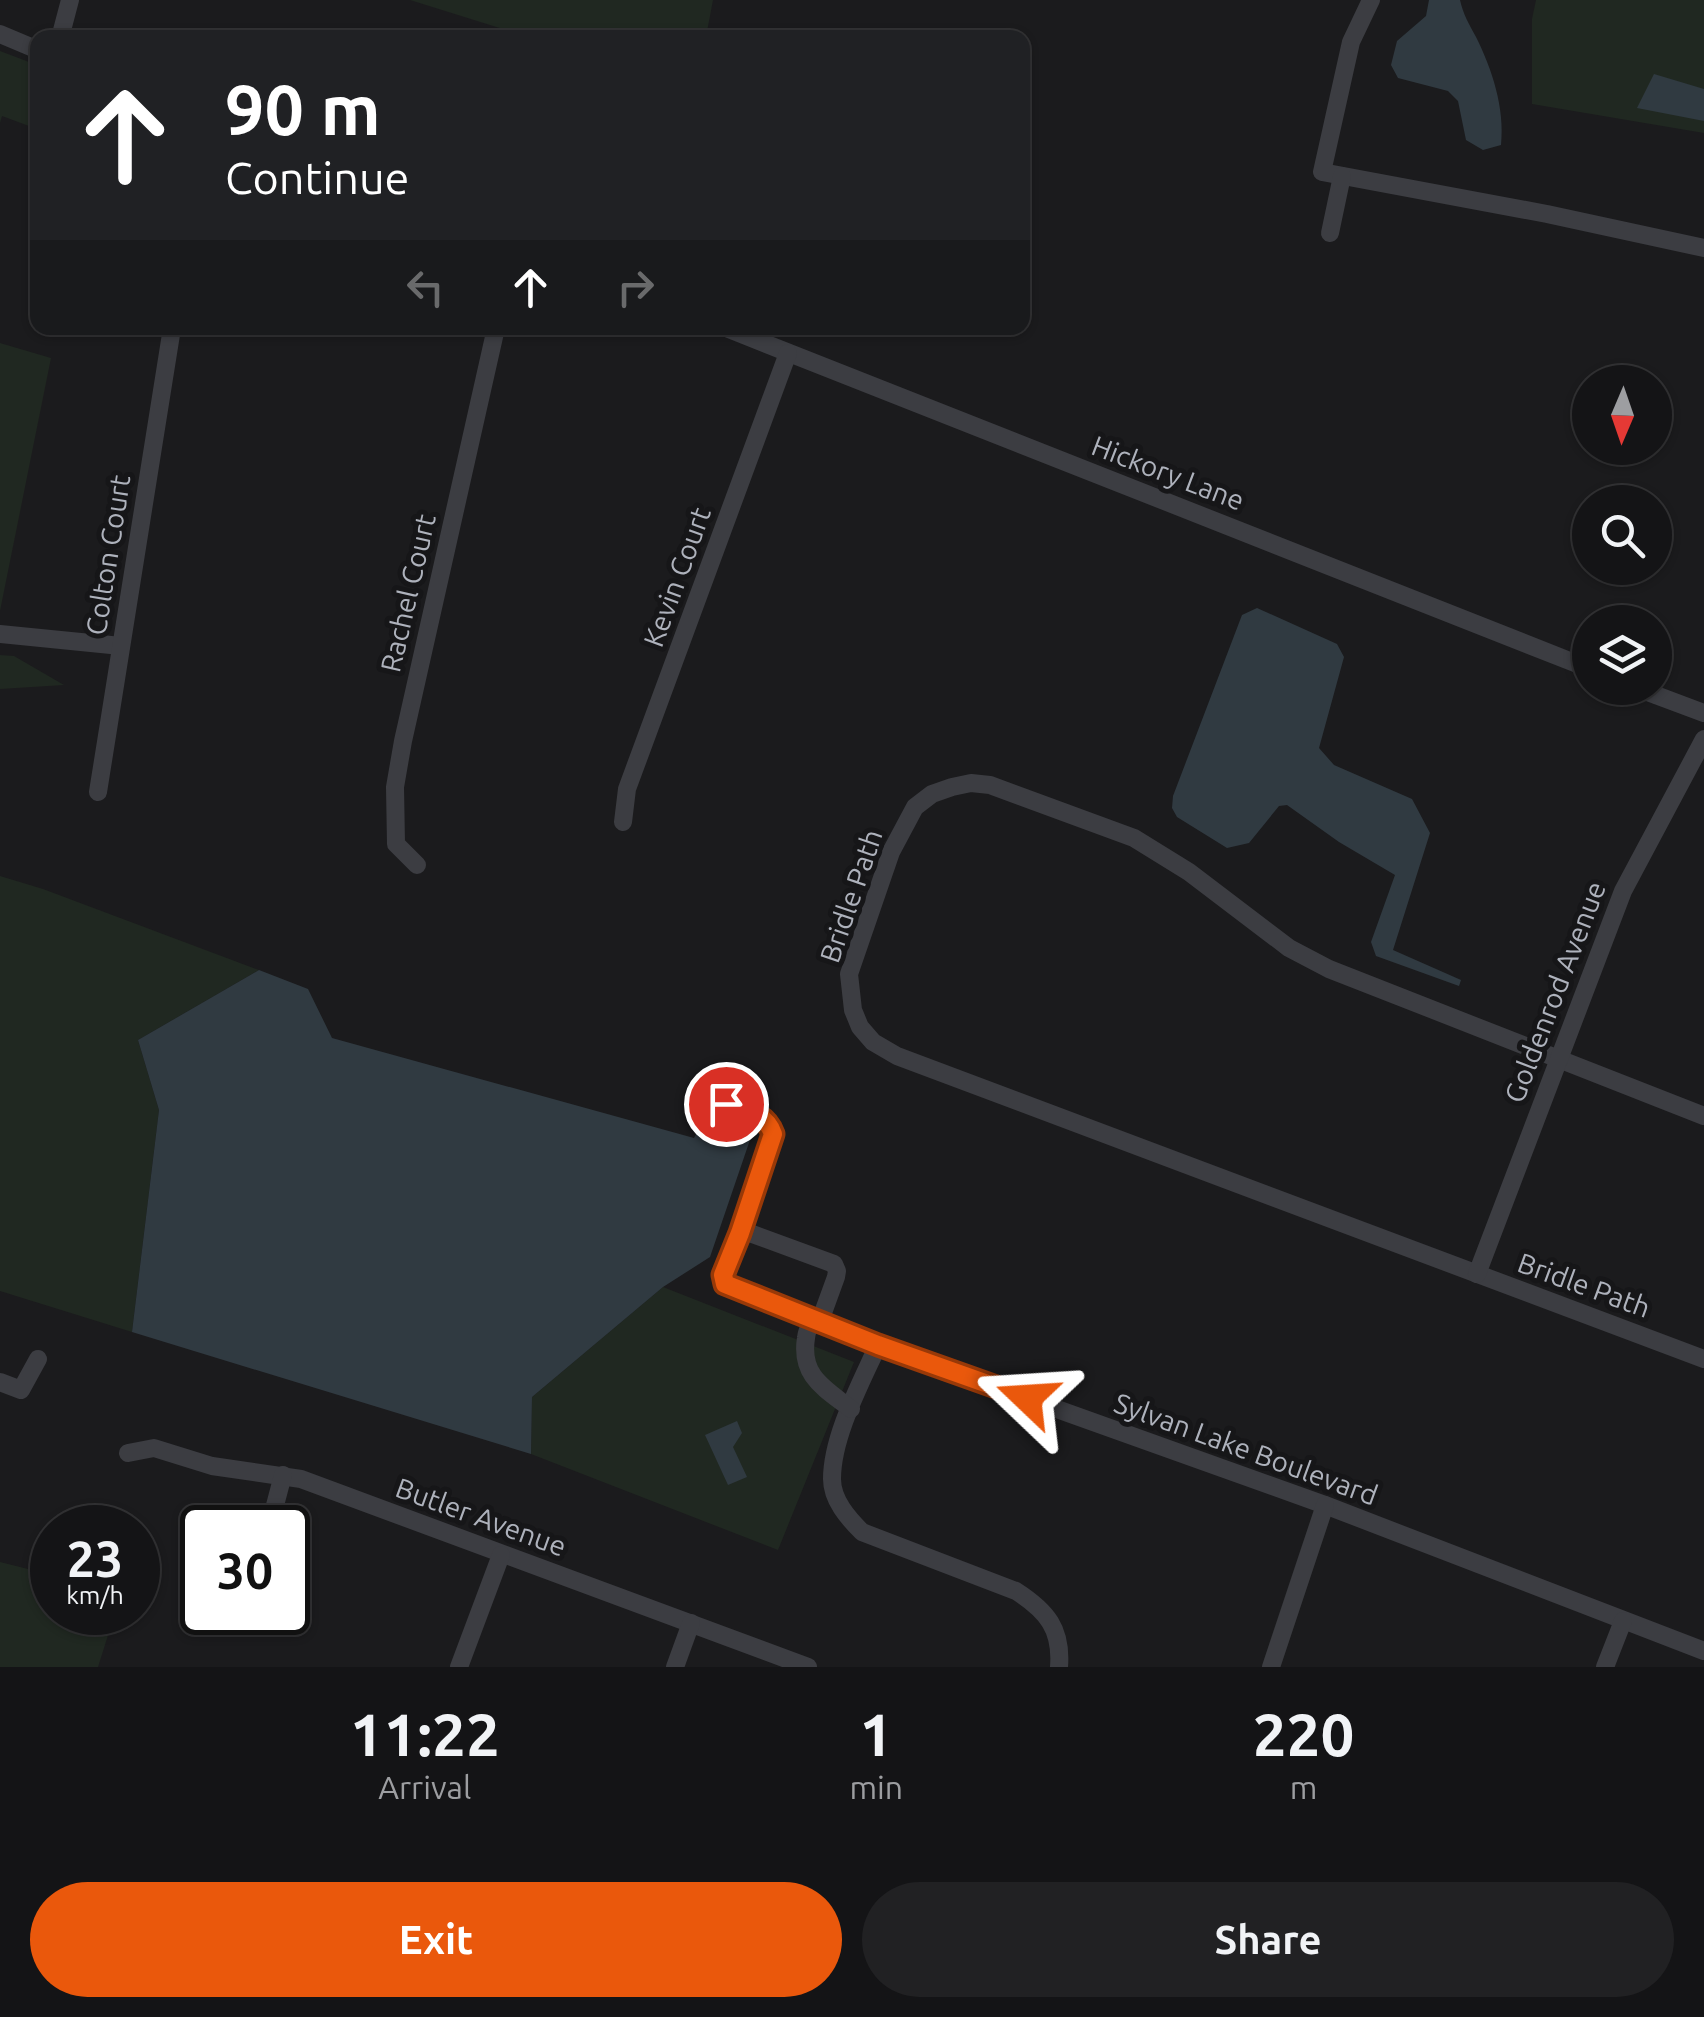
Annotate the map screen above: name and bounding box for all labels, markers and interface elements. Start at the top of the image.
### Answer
icon: ahead [60,70,190,200]
text: 90 m [225,70,381,148]
text: Continue [225,152,409,203]
icon: left [398,260,453,315]
icon: ahead [503,260,558,315]
icon: right [608,260,663,315]
north arrow [1572,365,1672,465]
map controls [1572,365,1672,705]
street label: Hickory Lane [1088,429,1249,516]
street label: Colton Court [80,473,135,637]
button: search [1572,485,1672,585]
street label: Kevin Court [637,503,716,651]
street label: Rachel Court [374,511,441,675]
button: layers [1572,605,1672,705]
street label: Bridle Path [813,825,888,966]
street label: Goldenrod Avenue [1498,877,1611,1107]
pin [684,1062,769,1147]
icon: arrive [699,1077,754,1132]
street label: Bridle Path [1514,1246,1655,1323]
position arrow [975,1346,1079,1450]
street label: Sylvan Lake Boulevard [1110,1386,1382,1511]
street label: Butler Avenue [392,1471,571,1562]
speed limit sign: 30 [180,1505,310,1635]
text: 23 [67,1530,123,1586]
text: km/h [66,1581,124,1609]
text: 11:22 [350,1700,500,1767]
text: 1 [859,1700,893,1767]
text: 220 [1253,1700,1354,1767]
text: Arrival [378,1769,471,1805]
text: min [849,1769,903,1805]
text: m [1290,1769,1317,1805]
button: Exit [30,1882,842,1997]
button: Share [862,1882,1674,1997]

